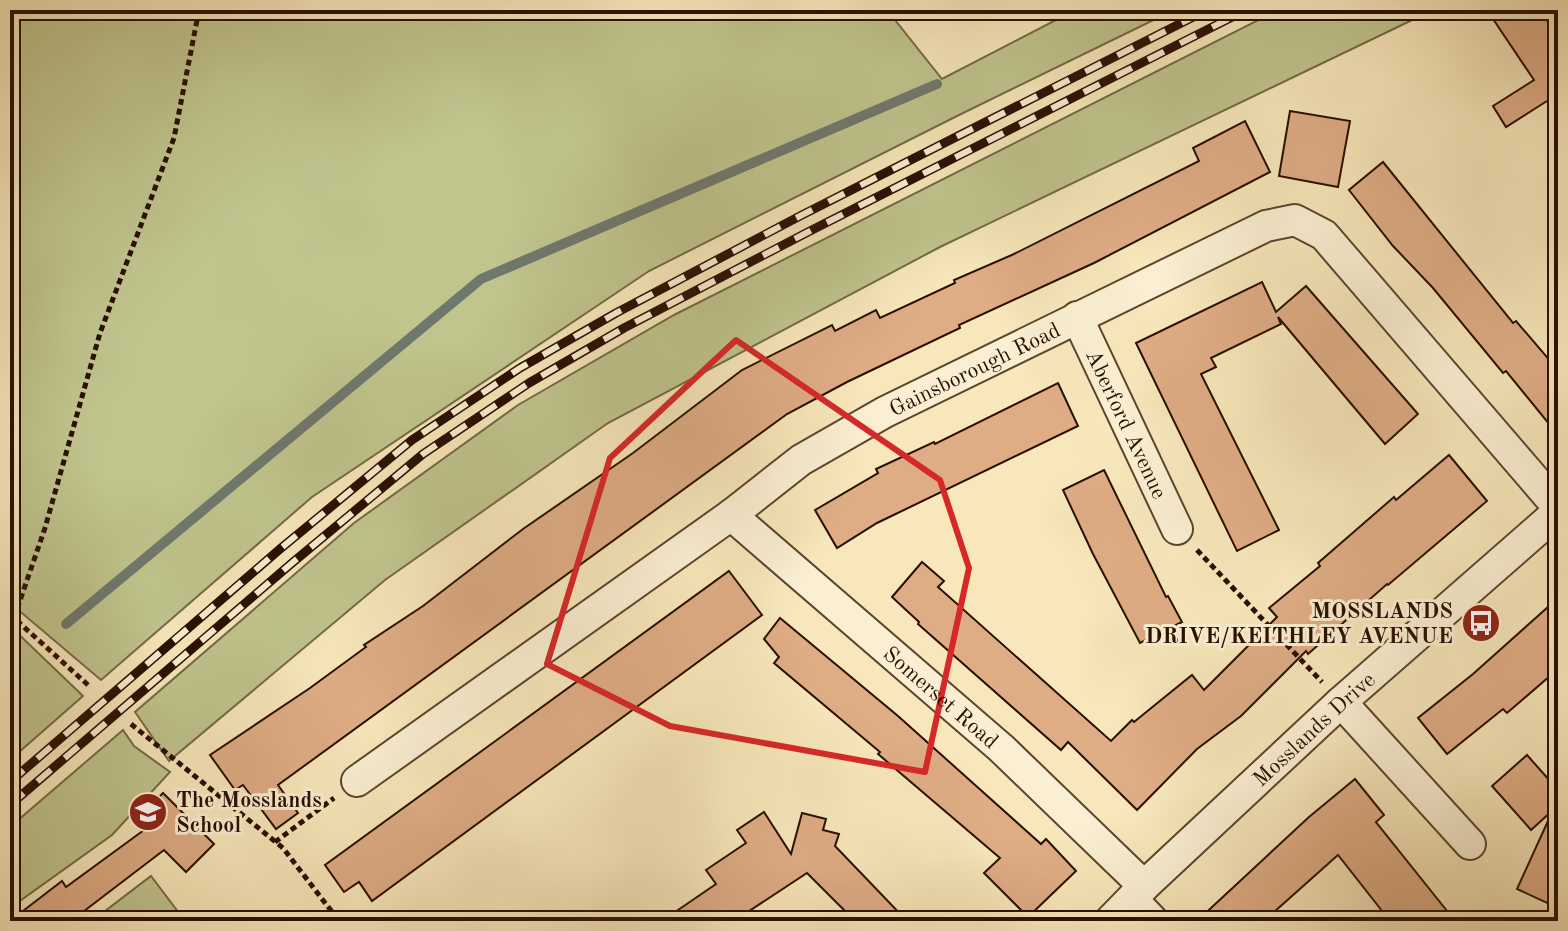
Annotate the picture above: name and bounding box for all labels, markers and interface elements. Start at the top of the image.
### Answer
street label: Gainsborough Road [886,319,1064,421]
street label: Aberford Avenue [1081,347,1170,503]
place label: MOSSLANDS DRIVE/KEITHLEY AVENUE [1145,601,1453,648]
bus stop icon: MOSSLANDS DRIVE/KEITHLEY AVENUE [1460,602,1502,644]
street label: Somerset Road [879,643,1002,753]
street label: Mosslands Drive [1249,669,1380,791]
place label: The Mosslands School [176,790,322,837]
school or university icon: The Mosslands School [127,791,169,833]

